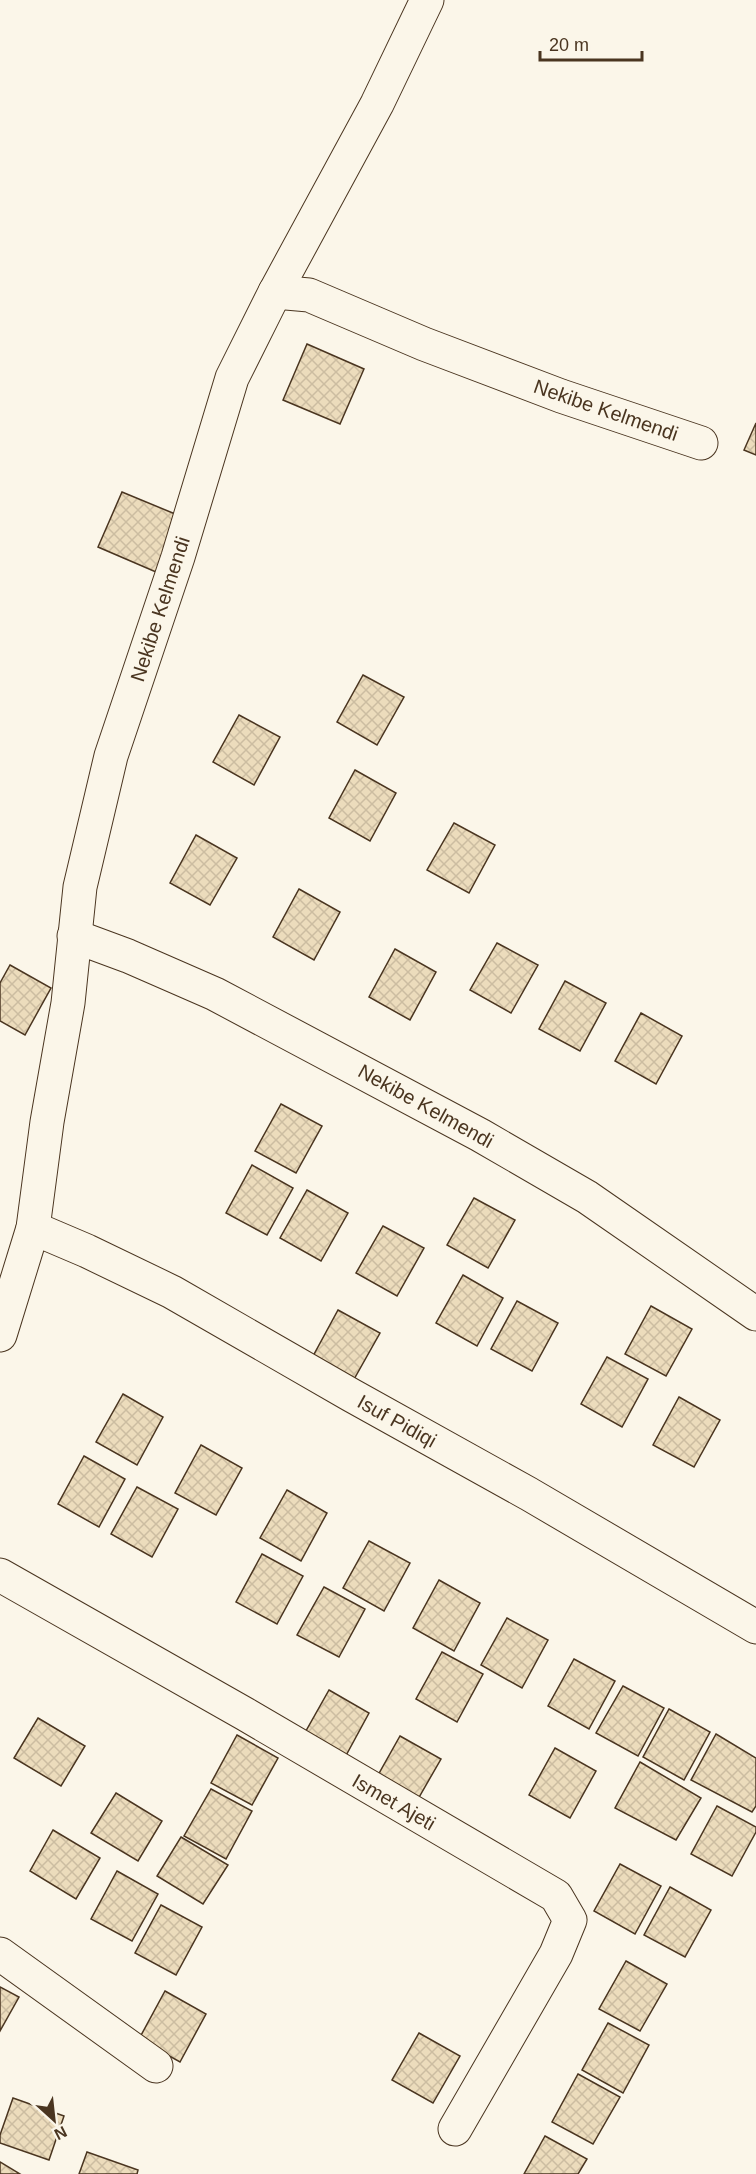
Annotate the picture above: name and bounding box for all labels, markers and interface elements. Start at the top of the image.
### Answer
scale bar [540,24,642,62]
text: 20 m [549,35,589,55]
street label: Nekibe Kelmendi [531,375,681,445]
street label: Nekibe Kelmendi [126,534,194,684]
street label: Nekibe Kelmendi [355,1060,497,1152]
street label: Isuf Pidiqi [354,1390,440,1452]
street label: Ismet Ajeti [349,1769,439,1835]
north arrow [24,2090,84,2150]
text: N [52,2123,70,2143]

